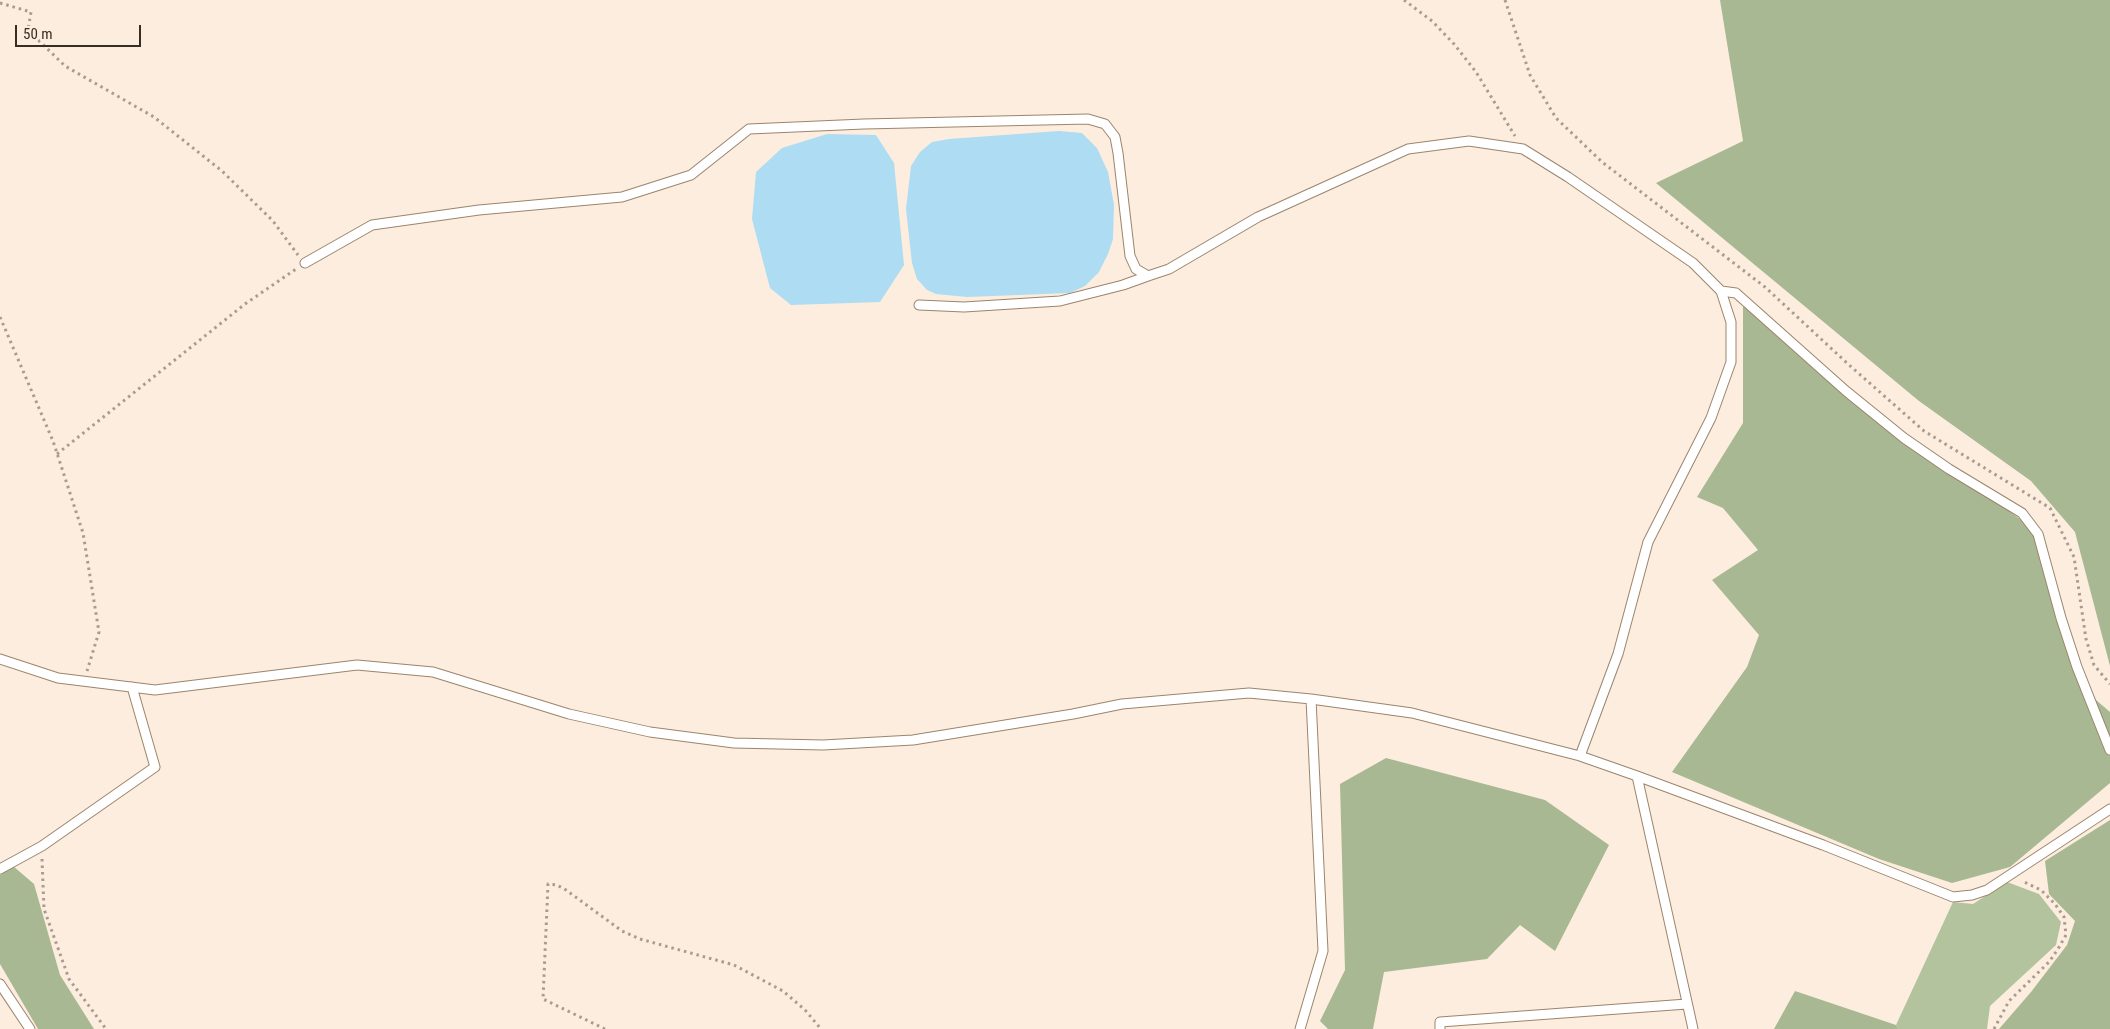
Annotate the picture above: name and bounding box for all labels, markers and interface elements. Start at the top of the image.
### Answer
scale bar [18,15,144,47]
text: 50 m [23,25,53,43]

